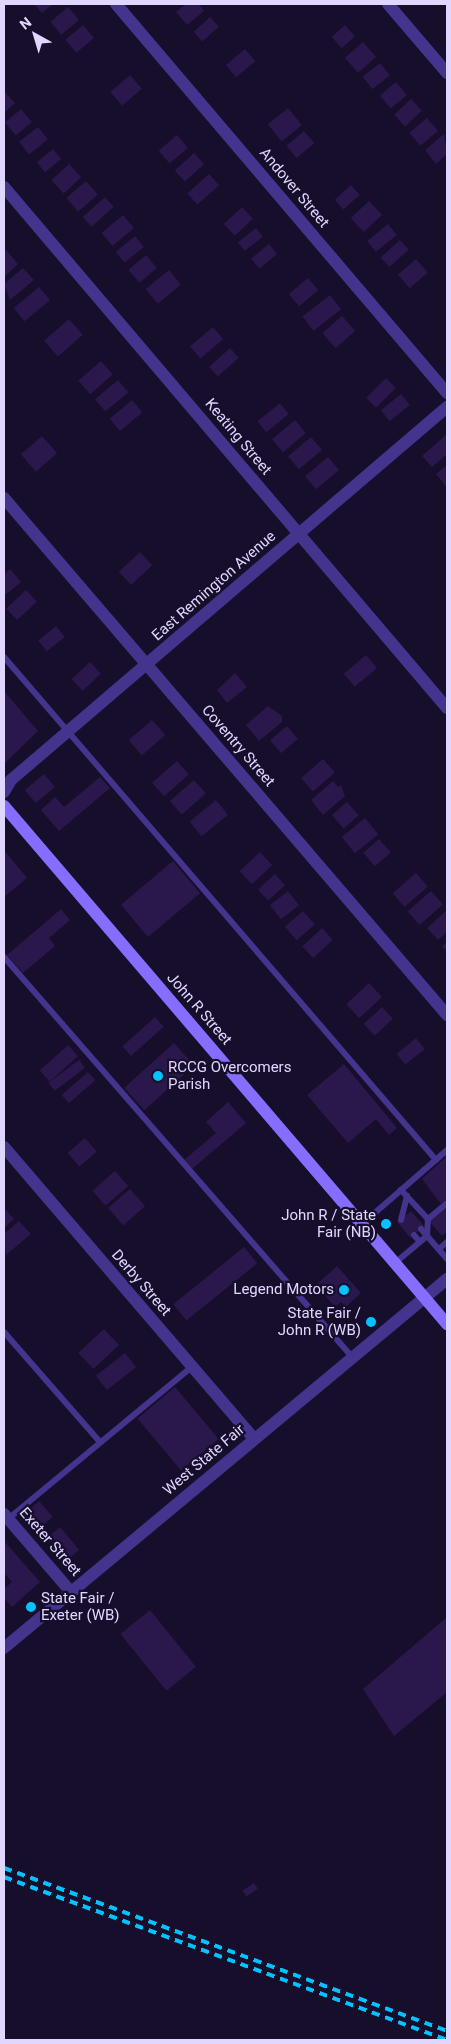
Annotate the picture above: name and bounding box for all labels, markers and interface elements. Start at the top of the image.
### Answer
north arrow [10,10,60,60]
text: N [17,14,34,33]
street label: Andover Street [255,144,333,232]
street label: Keating Street [201,395,275,479]
street label: East Remington Avenue [148,527,280,645]
street label: Coventry Street [198,702,278,790]
street label: John R Street [163,969,235,1049]
place label: RCCG Overcomers Parish [168,1058,291,1093]
marker: RCCG Overcomers Parish [152,1070,164,1082]
place label: John R / State Fair (NB) [281,1206,376,1241]
marker: John R / State Fair (NB) [380,1218,392,1230]
street label: Derby Street [107,1246,175,1320]
place label: Legend Motors [233,1281,334,1299]
marker: Legend Motors [338,1284,350,1296]
place label: State Fair / John R (WB) [278,1304,361,1339]
marker: State Fair / John R (WB) [365,1316,377,1328]
street label: West State Fair [160,1421,248,1499]
street label: Exeter Street [15,1504,85,1580]
place label: State Fair / Exeter (WB) [41,1589,120,1624]
marker: State Fair / Exeter (WB) [25,1601,37,1613]

